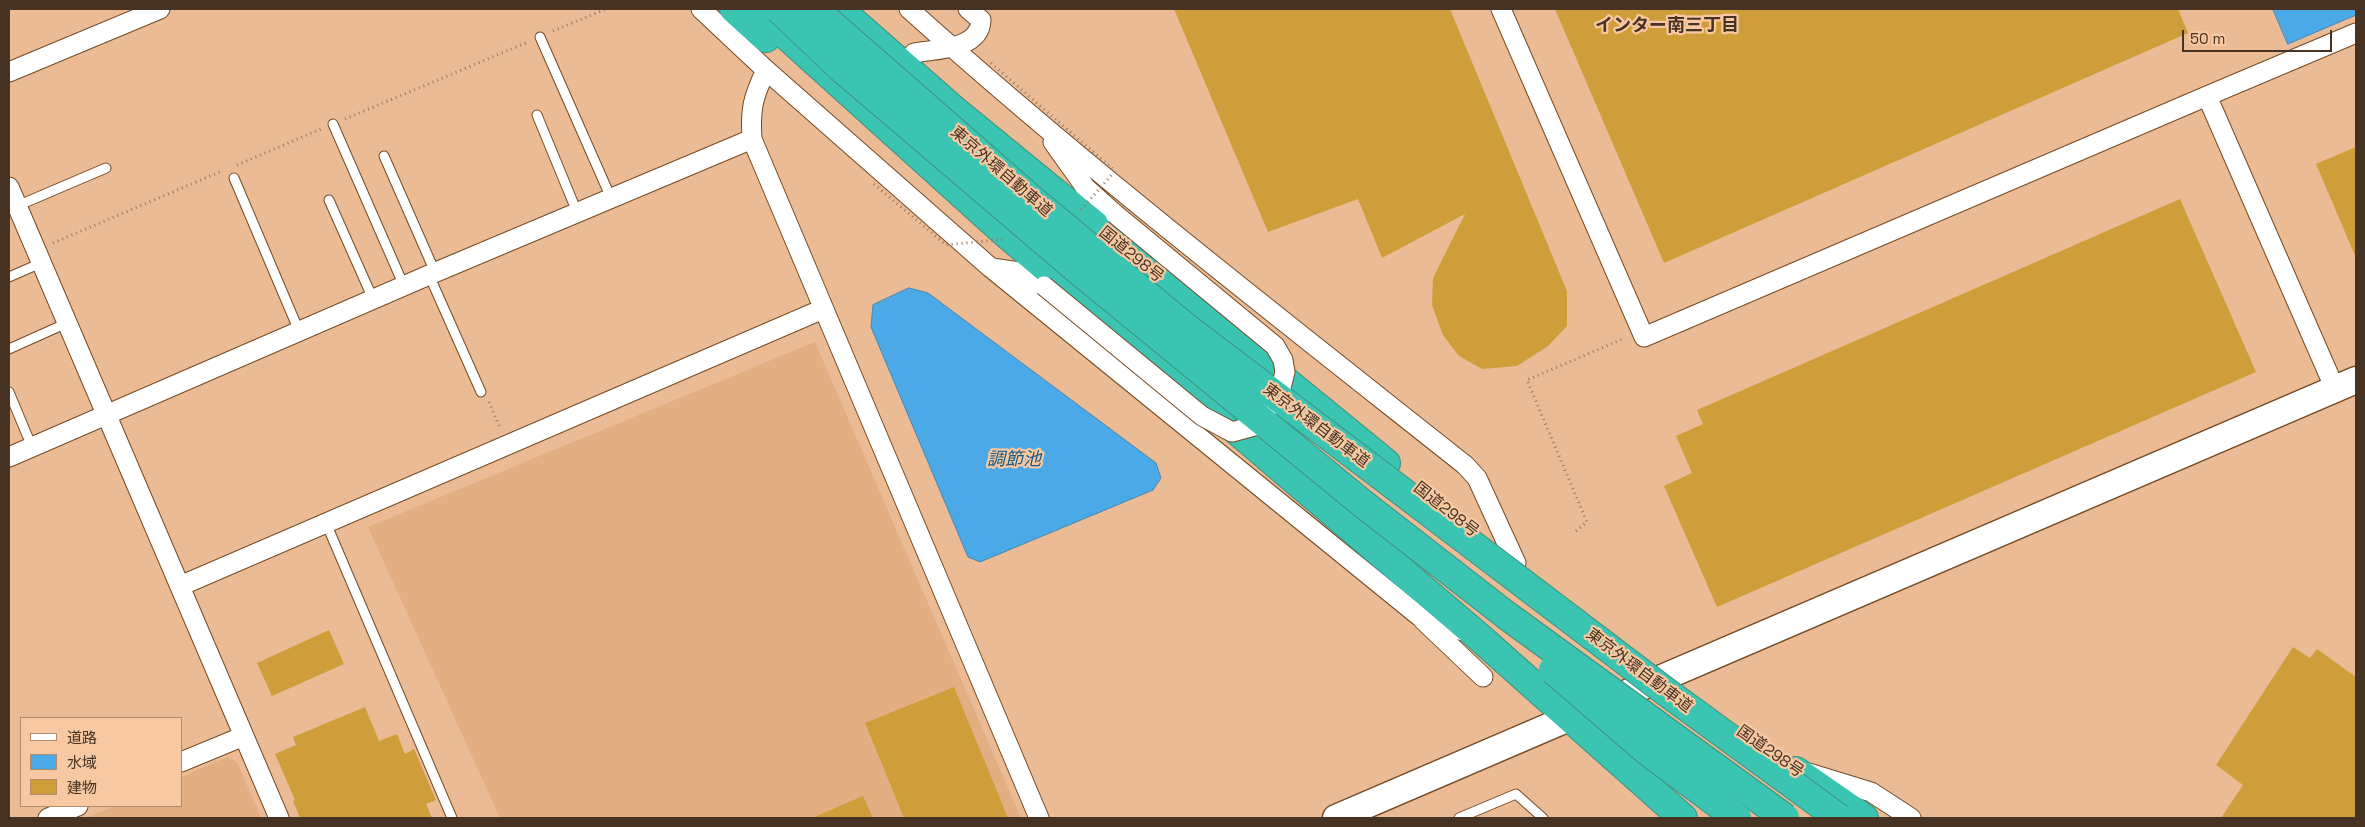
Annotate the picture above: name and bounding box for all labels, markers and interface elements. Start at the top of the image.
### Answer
district label: インター南三丁目 [1595,15,1739,37]
scale bar [2185,20,2335,52]
text: 50 m [2190,29,2225,48]
street label: 東京外環自動車道 [946,123,1056,221]
street label: 国道298号 [1095,223,1167,287]
street label: 東京外環自動車道 [1259,380,1373,472]
water label: 調節池 [987,449,1041,471]
street label: 国道298号 [1410,479,1482,541]
street label: 東京外環自動車道 [1582,625,1696,717]
legend [20,717,182,807]
street label: 国道298号 [1733,722,1807,782]
text: 道路 [67,728,97,747]
text: 水域 [67,753,97,772]
text: 建物 [67,778,97,797]

